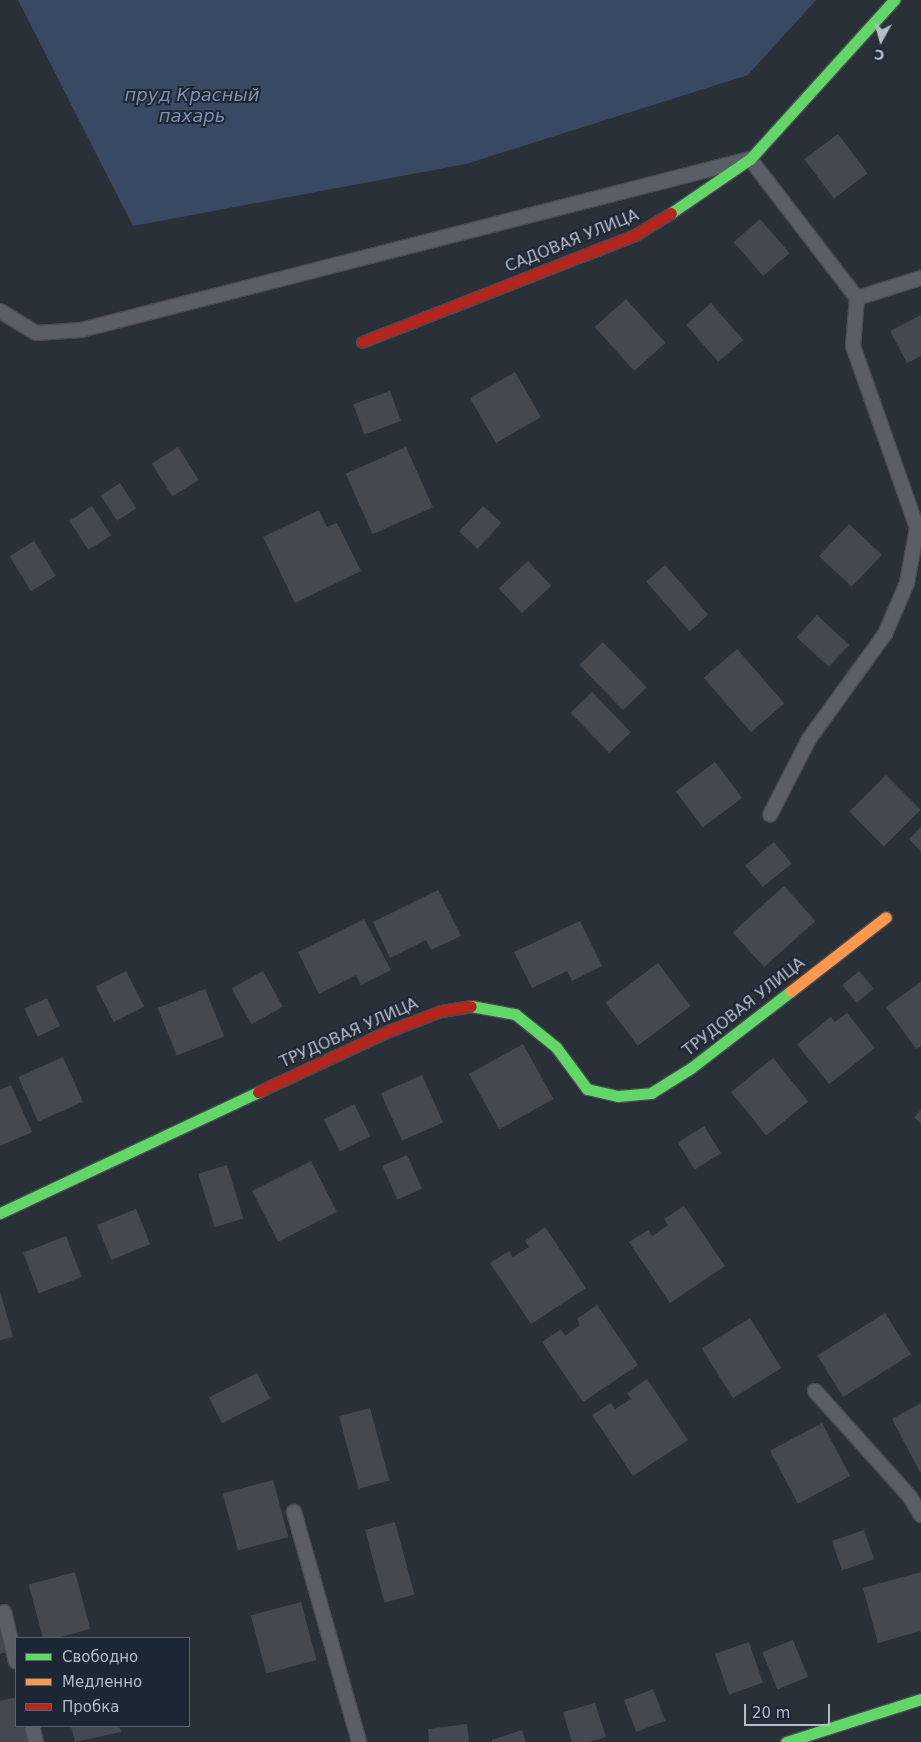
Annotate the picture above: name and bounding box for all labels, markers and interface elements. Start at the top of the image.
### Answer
north arrow [856,15,906,65]
text: С [873,46,885,63]
water label: пруд Красный пахарь [125,85,259,128]
street label: САДОВАЯ УЛИЦА [502,205,642,277]
street label: ТРУДОВАЯ УЛИЦА [679,953,809,1061]
street label: ТРУДОВАЯ УЛИЦА [277,994,421,1072]
legend [15,1637,190,1727]
text: Свободно [62,1648,138,1666]
text: Медленно [62,1673,142,1691]
scale bar [746,1694,832,1726]
text: Пробка [62,1698,119,1716]
text: 20 m [752,1704,790,1722]

